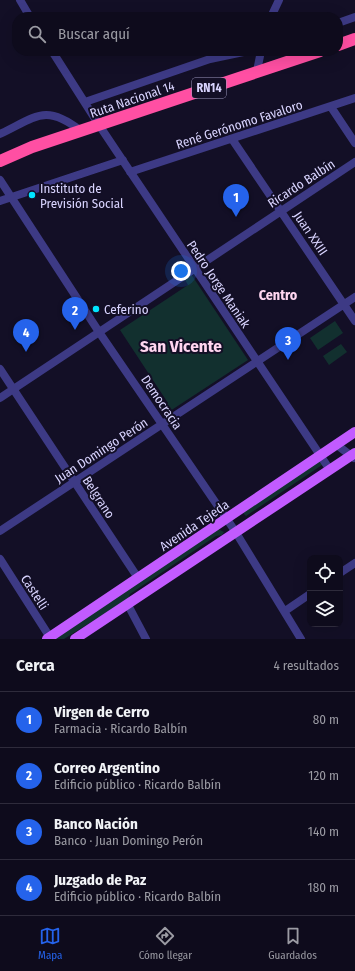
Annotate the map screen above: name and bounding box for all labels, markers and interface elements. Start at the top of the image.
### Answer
search box [12,12,343,56]
icon: search [26,23,48,45]
text: Buscar aquí [58,25,130,43]
street label: Ruta Nacional 14 [88,78,176,121]
road number: RN14 [192,78,226,98]
street label: René Gerónomo Favaloro [174,97,305,152]
street label: Ricardo Balbín [265,156,338,211]
place label: Instituto de Previsión Social [40,181,124,211]
pin: 1 [223,184,249,217]
marker: Instituto de Previsión Social [27,190,37,200]
street label: Juan XXIII [291,209,331,258]
street label: Pedro Jorge Maniak [184,238,254,332]
your location [171,261,191,281]
district label: Centro [259,287,298,304]
pin: 2 [62,297,88,330]
place label: Ceferino [104,302,149,317]
marker: Ceferino [91,304,101,314]
pin: 4 [13,319,39,352]
pin: 3 [275,327,301,360]
district label: San Vicente [140,336,222,357]
street label: Democracia [138,372,185,432]
street label: Juan Domingo Perón [52,415,150,486]
street label: Belgrano [79,473,118,521]
street label: Avenida Tejeda [157,497,232,554]
map controls [307,555,343,627]
button: locate [307,555,343,591]
street label: Castelli [18,572,51,613]
button: layers [307,591,343,627]
text: Cerca [16,655,55,676]
text: 4 resultados [273,658,339,673]
text: Virgen de Cerro [54,703,149,721]
text: 1 [26,712,32,727]
text: 80 m [313,712,339,727]
text: Farmacia · Ricardo Balbín [54,721,187,736]
text: Correo Argentino [54,759,160,777]
text: 2 [26,768,32,783]
text: 120 m [308,768,339,783]
text: Edificio público · Ricardo Balbín [54,777,221,792]
text: Banco Nación [54,815,138,833]
text: 3 [26,824,32,839]
text: 140 m [308,824,339,839]
text: Banco · Juan Domingo Perón [54,833,203,848]
text: Juzgado de Paz [54,871,146,889]
text: 4 [26,880,32,895]
text: 180 m [308,880,339,895]
text: Edificio público · Ricardo Balbín [54,889,221,904]
tab: Mapa [38,925,62,962]
tab: Cómo llegar [139,925,192,962]
tab: Guardados [268,925,317,962]

